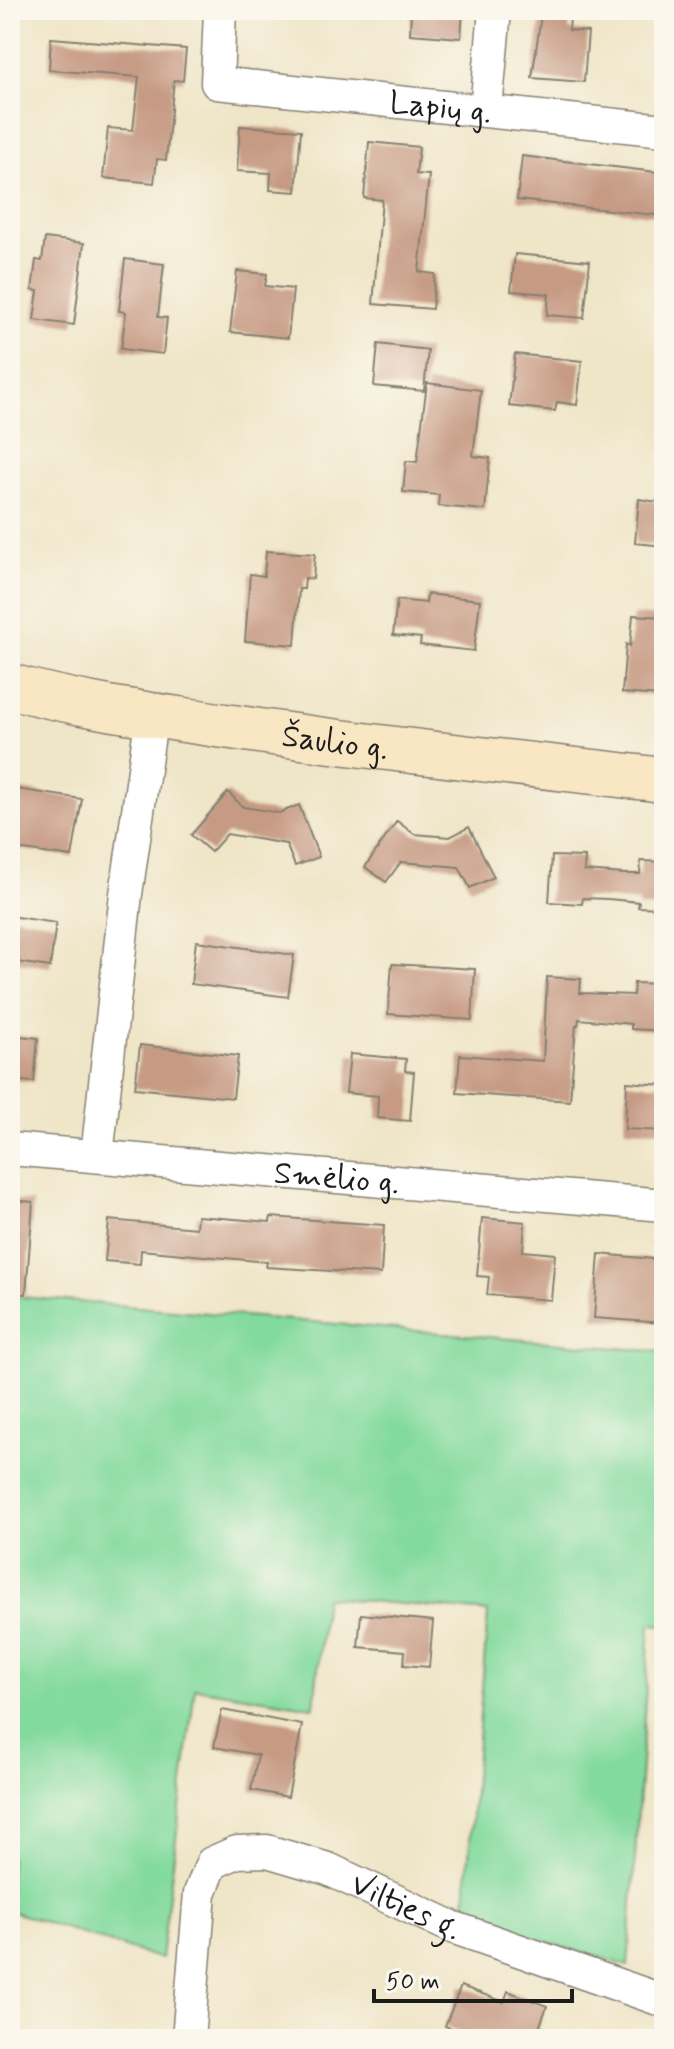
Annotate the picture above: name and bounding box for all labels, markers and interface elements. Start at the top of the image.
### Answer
street label: Lapių g. [388,82,493,135]
street label: Šaulio g. [279,715,390,771]
street label: Smėlio g. [272,1153,401,1205]
street label: Vilties g. [344,1864,465,1951]
scale bar [374,1953,572,2003]
text: 50 m [386,1967,440,1998]

